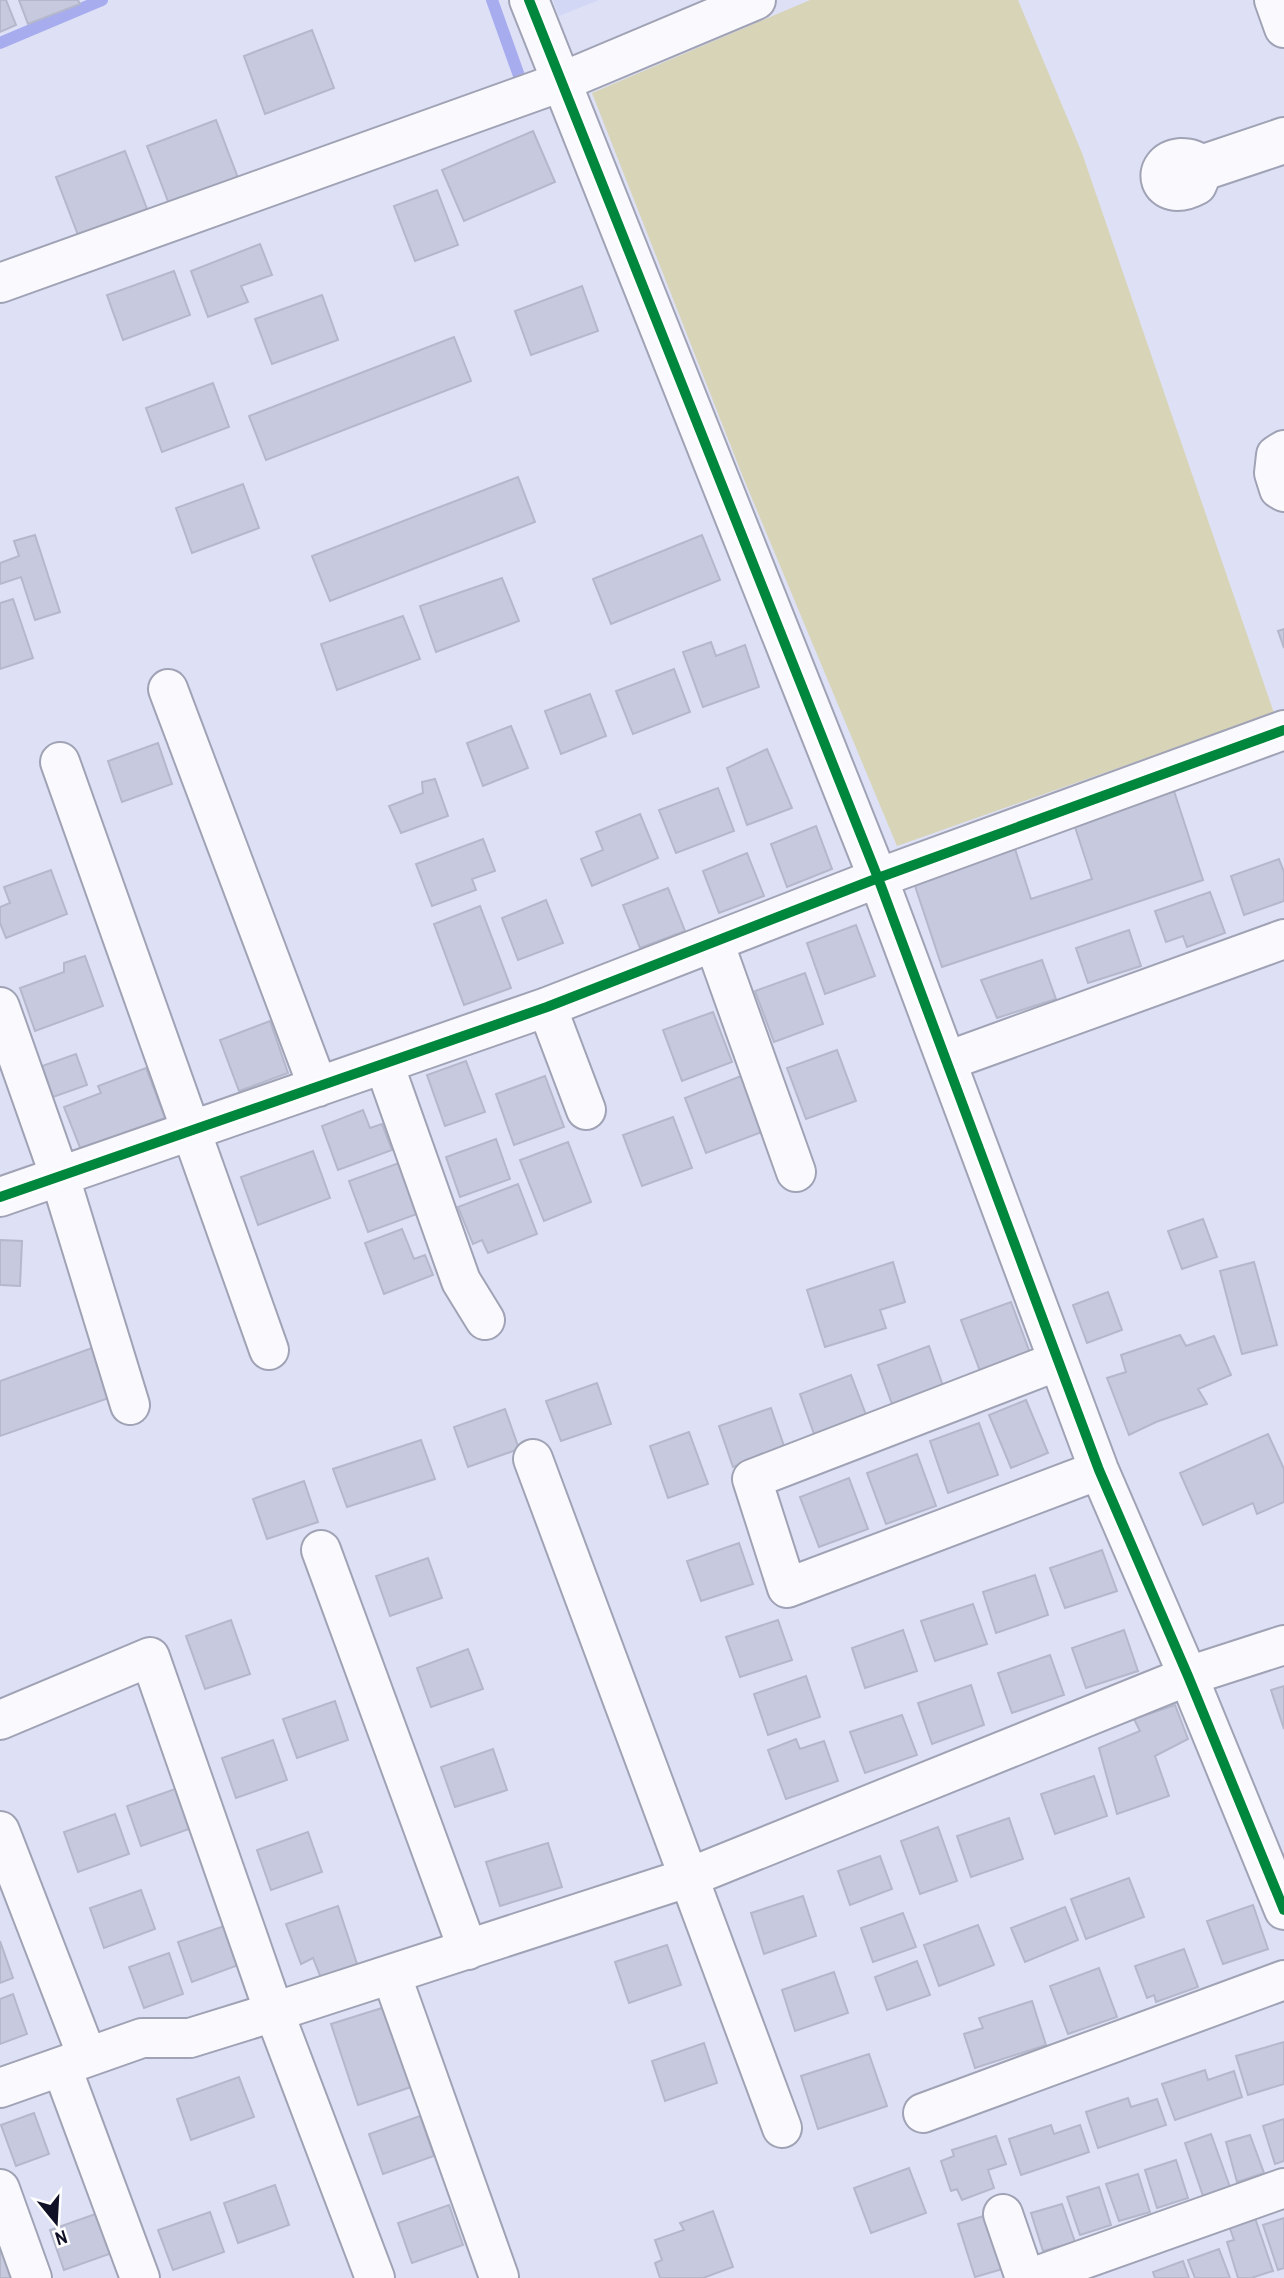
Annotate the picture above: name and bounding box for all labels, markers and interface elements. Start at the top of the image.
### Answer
north arrow [21,2187,91,2257]
text: N [52,2224,71,2252]

